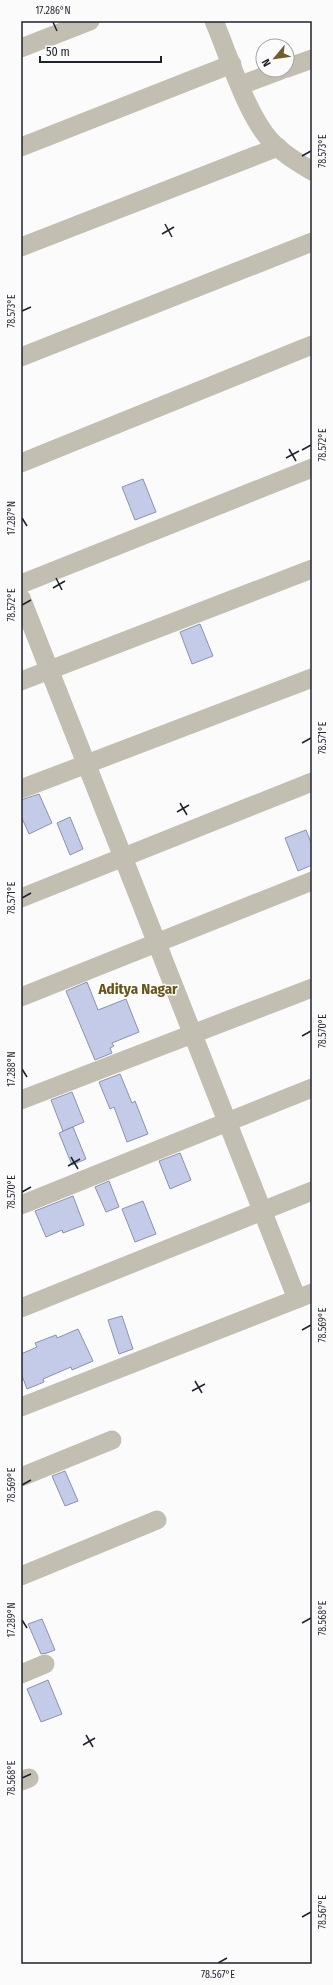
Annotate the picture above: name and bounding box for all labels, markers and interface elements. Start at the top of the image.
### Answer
text: 17.286°N [35,5,71,17]
scale bar [40,38,161,64]
north arrow [255,38,295,78]
text: 50 m [46,45,70,59]
text: N [259,57,274,69]
text: 78.573°E [317,134,329,168]
text: 78.573°E [6,294,18,328]
text: 78.572°E [317,428,329,462]
text: 17.287°N [6,501,18,535]
text: 78.572°E [6,588,18,622]
text: 78.571°E [317,721,329,754]
text: 78.571°E [6,881,18,914]
district label: Aditya Nagar [97,980,178,998]
text: 78.570°E [317,1014,329,1048]
text: 17.288°N [6,1051,18,1087]
text: 78.570°E [6,1175,18,1209]
text: 78.569°E [317,1307,329,1342]
text: 78.569°E [6,1467,18,1502]
text: 78.568°E [317,1600,329,1636]
text: 17.289°N [6,1603,18,1637]
text: 78.568°E [6,1760,18,1796]
text: 78.567°E [317,1895,329,1929]
text: 78.567°E [201,1969,235,1981]

